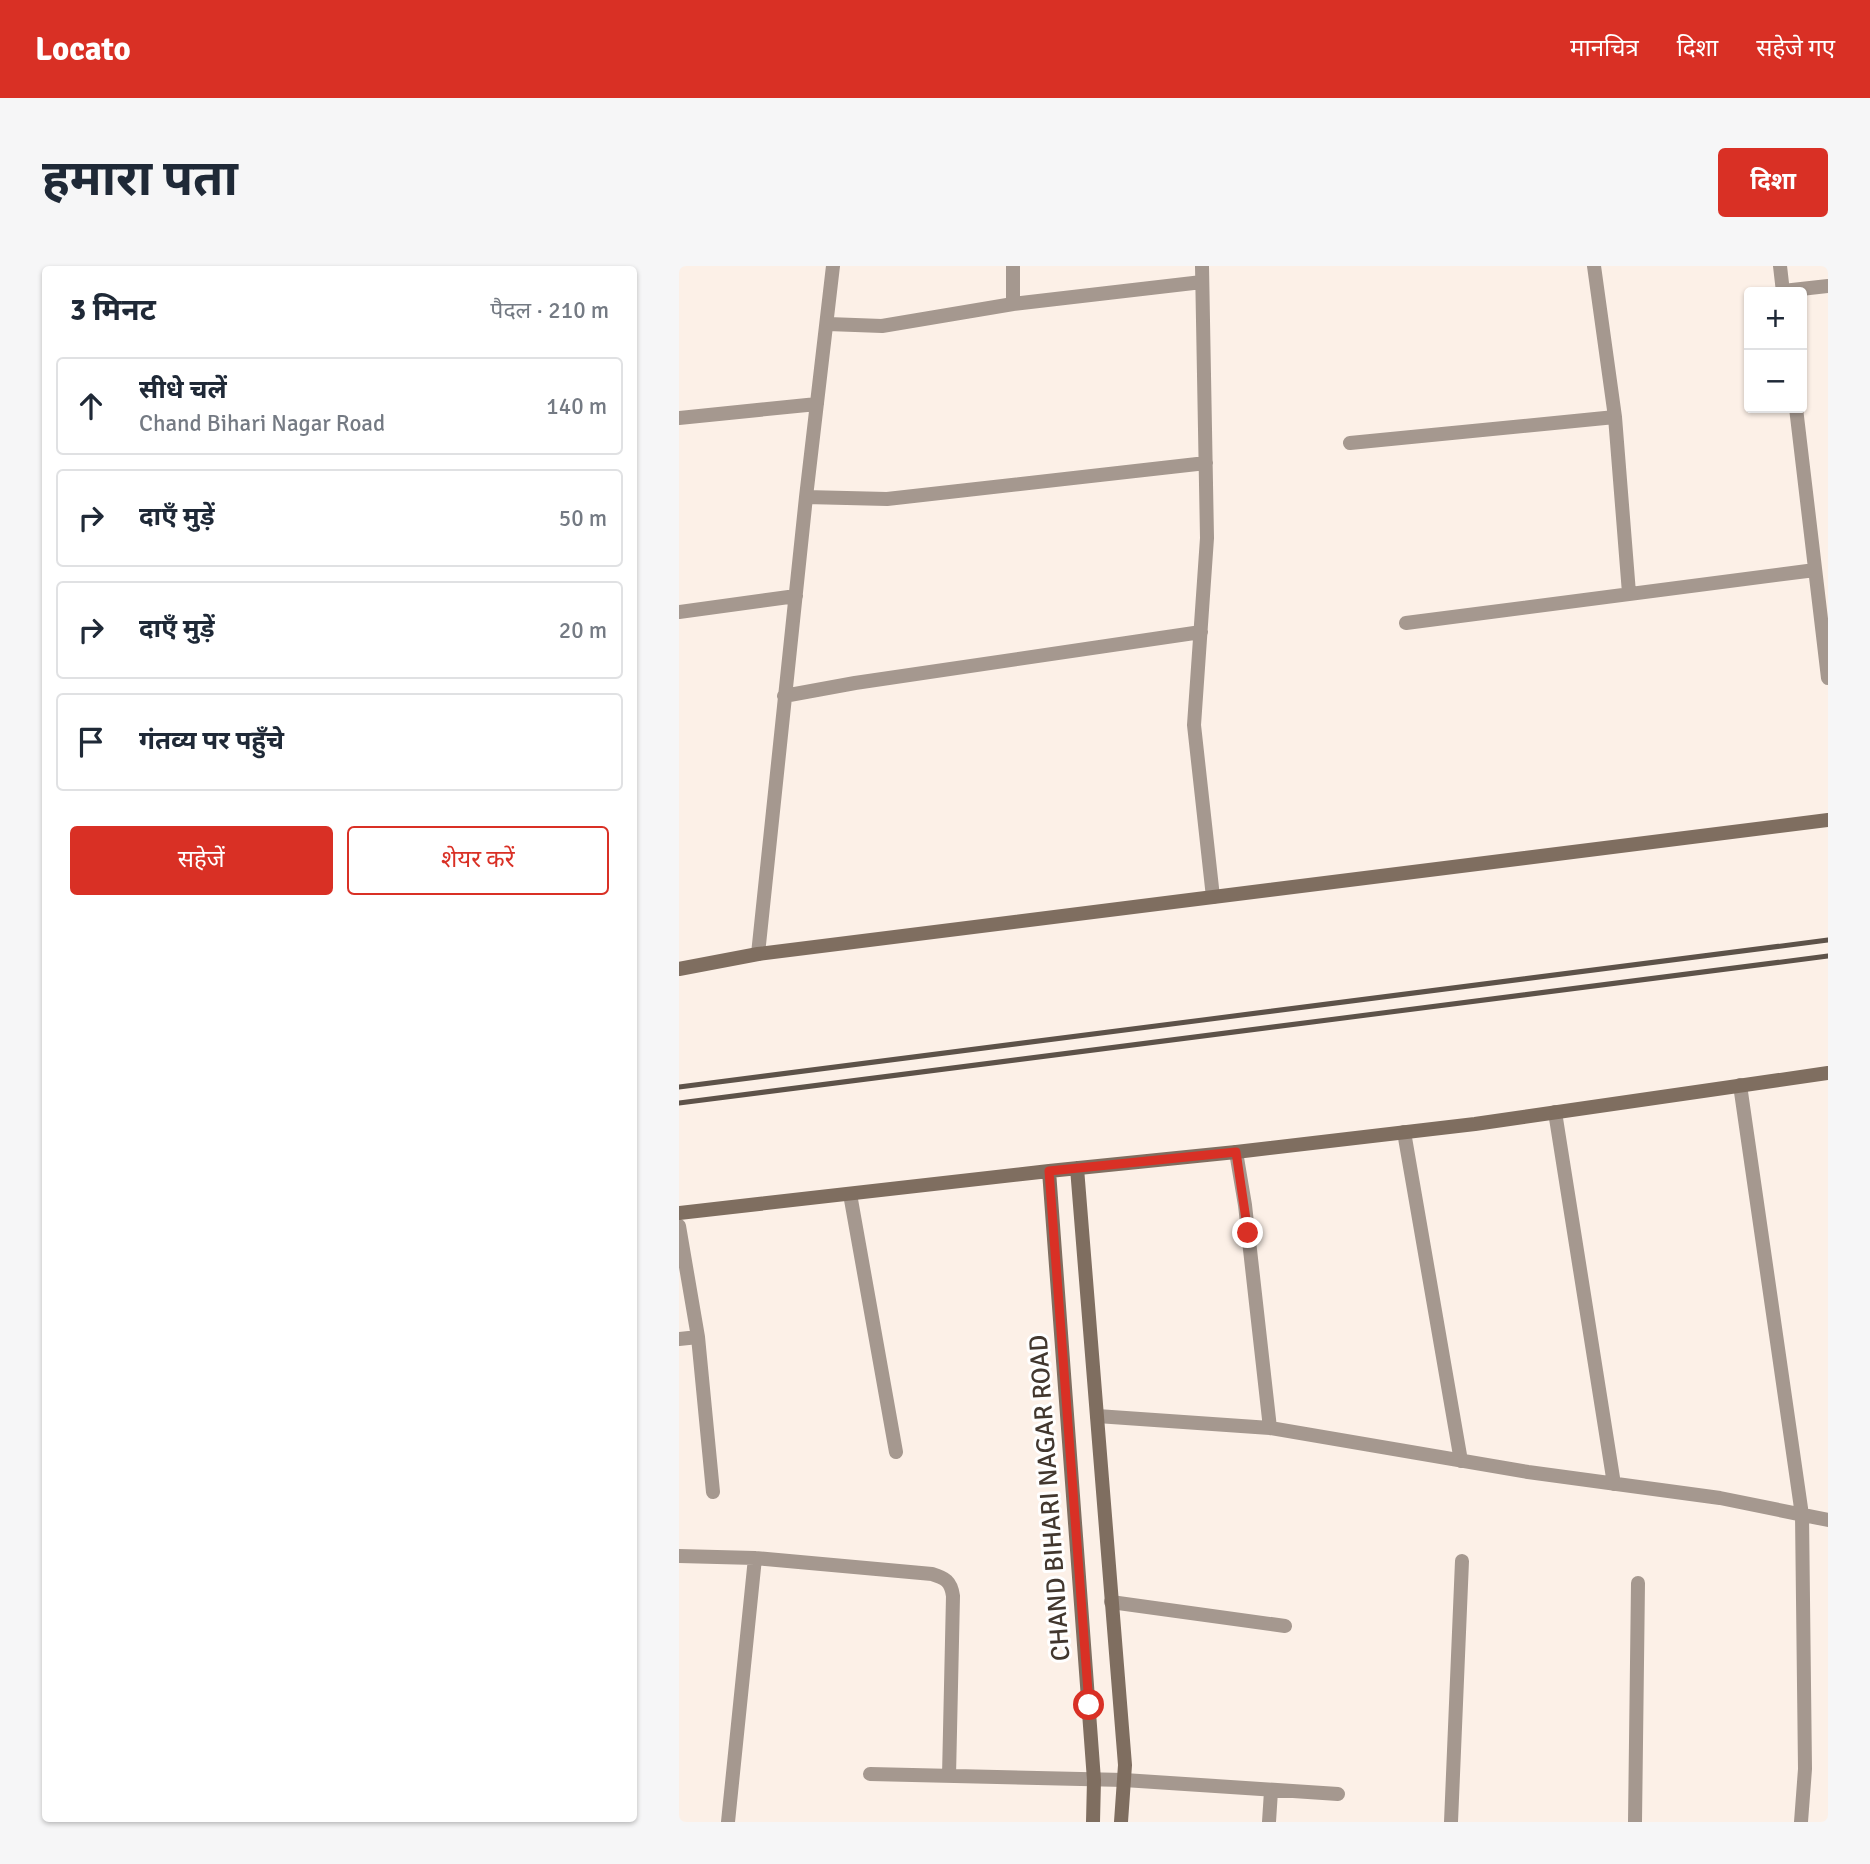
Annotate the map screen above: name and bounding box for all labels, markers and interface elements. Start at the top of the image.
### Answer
text: Locato [35,29,131,70]
text: मानचित्र [1570,33,1639,63]
text: दिशा [1677,33,1718,63]
text: सहेजे गए [1756,33,1835,63]
button: दिशा [1718,148,1828,217]
text: हमारा पता [42,149,238,209]
map controls [1744,287,1807,413]
button: + [1744,287,1807,350]
text: 3 मिनट [70,292,156,329]
text: पैदल · 210 m [490,296,609,325]
button: − [1744,350,1807,413]
text: सीधे चलें [139,374,227,406]
icon: ahead [72,387,110,425]
text: 140 m [546,392,607,421]
text: Chand Bihari Nagar Road [139,409,385,438]
icon: right [72,499,110,537]
text: दाएँ मुड़ें [139,501,215,533]
text: 50 m [559,504,607,533]
icon: right [72,611,110,649]
text: दाएँ मुड़ें [139,613,215,645]
text: 20 m [559,616,607,645]
icon: arrive [72,723,110,761]
text: गंतव्य पर पहुँचे [139,725,284,757]
button: सहेजें [70,826,333,895]
button: शेयर करें [347,826,609,895]
route end [1232,1217,1263,1248]
street label: CHAND BIHARI NAGAR ROAD [1023,1334,1077,1662]
route start [1073,1689,1104,1720]

